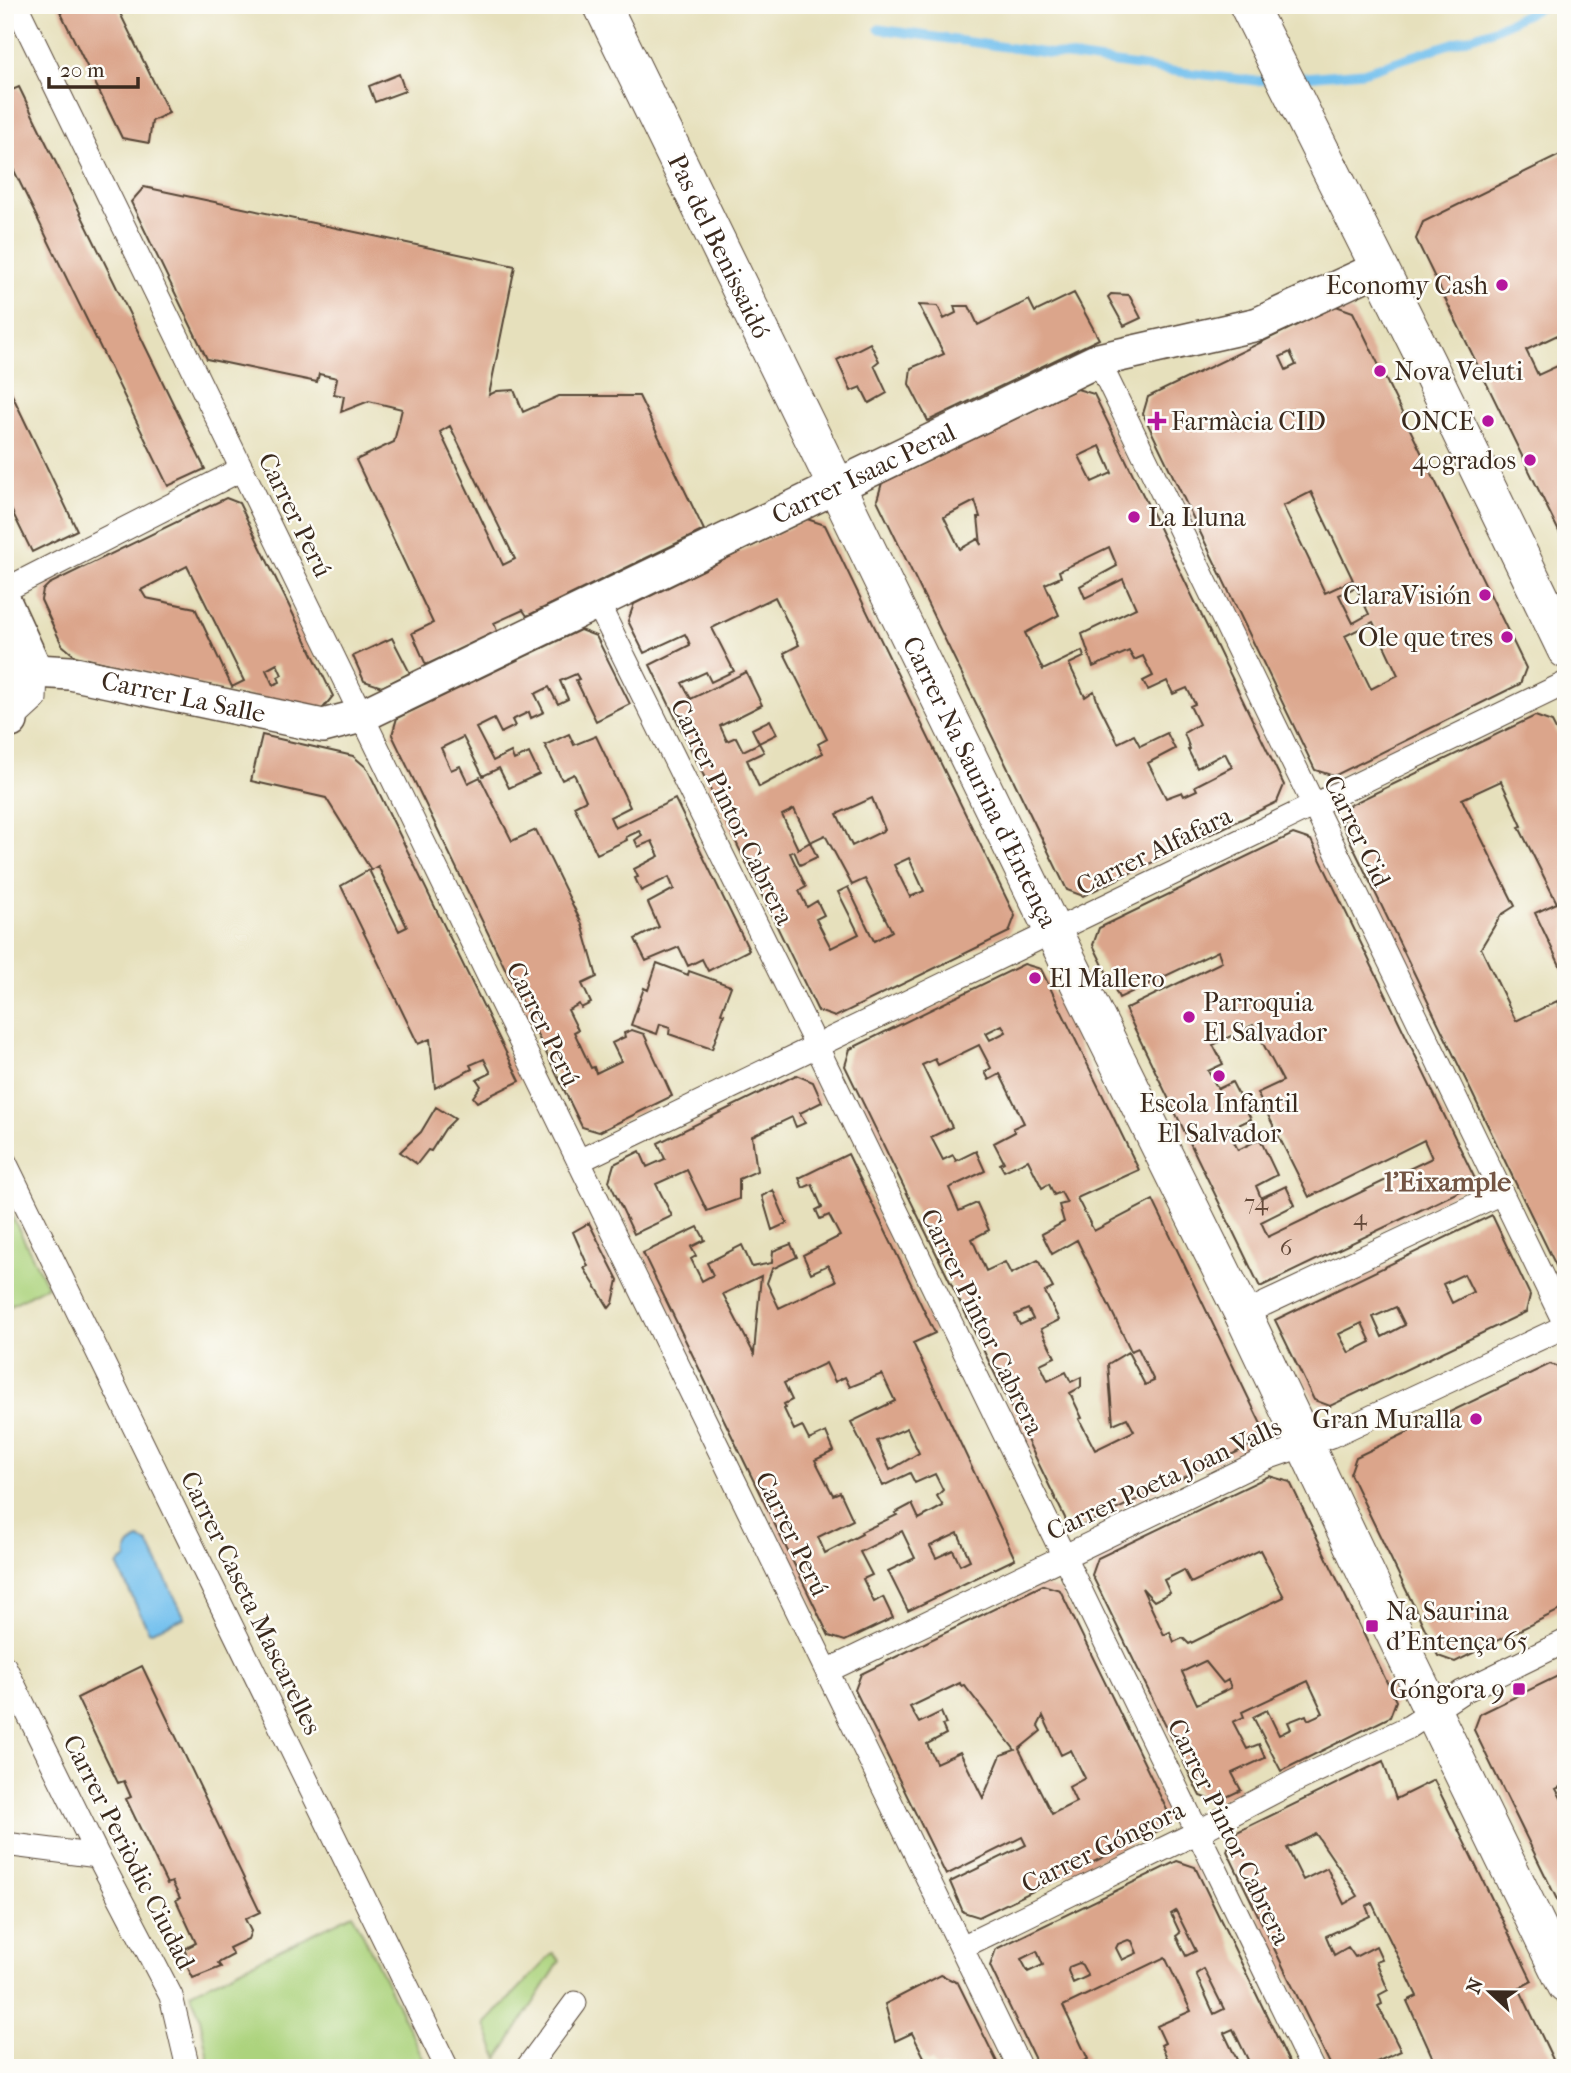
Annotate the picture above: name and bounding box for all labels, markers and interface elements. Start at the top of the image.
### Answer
scale bar [49,46,138,90]
text: 20 m [60,58,105,82]
street label: Pas del Benissaidó [661,149,777,343]
place label: Economy Cash [1326,270,1488,301]
marker: Economy Cash [1494,277,1510,293]
place label: Nova Veluti [1394,356,1523,387]
marker: Nova Veluti [1372,363,1388,379]
place label: Farmàcia CID [1171,406,1326,437]
place label: ONCE [1401,406,1474,437]
marker: Farmàcia CID [1149,413,1165,429]
marker: ONCE [1480,413,1496,429]
street label: Carrer Isaac Peral [767,416,960,531]
place label: 40grados [1412,445,1516,476]
street label: Carrer Perú [252,448,339,583]
marker: 40grados [1522,452,1538,468]
place label: La Lluna [1148,502,1247,533]
marker: La Lluna [1126,509,1142,525]
place label: ClaraVisión [1343,580,1471,611]
marker: ClaraVisión [1477,587,1493,603]
place label: Ole que tres [1358,622,1493,653]
marker: Ole que tres [1499,629,1515,645]
street label: Carrer Na Saurina d'Entença [896,631,1065,933]
street label: Carrer La Salle [99,664,268,729]
street label: Carrer Pintor Cabrera [664,694,801,931]
street label: Carrer Cid [1317,770,1398,892]
street label: Carrer Alfafara [1071,800,1238,902]
street label: Carrer Perú [500,957,587,1092]
place label: El Mallero [1049,963,1165,994]
marker: El Mallero [1027,970,1043,986]
place label: Parroquia El Salvador [1203,987,1327,1048]
marker: Parroquia El Salvador [1181,1009,1197,1025]
marker: Escola Infantil El Salvador [1211,1068,1227,1084]
place label: Escola Infantil El Salvador [1139,1088,1299,1149]
district label: l'Eixample [1384,1165,1511,1198]
house number: 74 [1244,1189,1269,1216]
street label: Carrer Pintor Cabrera [914,1204,1051,1441]
house number: 4 [1353,1204,1368,1231]
house number: 6 [1280,1234,1293,1261]
place label: Gran Muralla [1312,1404,1463,1435]
street label: Carrer Poeta Joan Valls [1042,1411,1286,1547]
marker: Gran Muralla [1468,1411,1484,1427]
street label: Carrer Caseta Mascarelles [174,1466,328,1740]
street label: Carrer Perú [749,1467,836,1602]
place label: Na Saurina d’Entença 65 [1386,1596,1528,1657]
marker: Na Saurina d’Entença 65 [1364,1618,1380,1634]
place label: Góngora 9 [1389,1674,1505,1705]
marker: Góngora 9 [1511,1681,1527,1697]
street label: Carrer Pintor Cabrera [1161,1714,1298,1951]
street label: Carrer Periòdic Ciudad [56,1730,202,1975]
street label: Carrer Góngora [1016,1794,1190,1900]
north arrow [1456,1958,1526,2028]
text: N [1462,1975,1488,1997]

